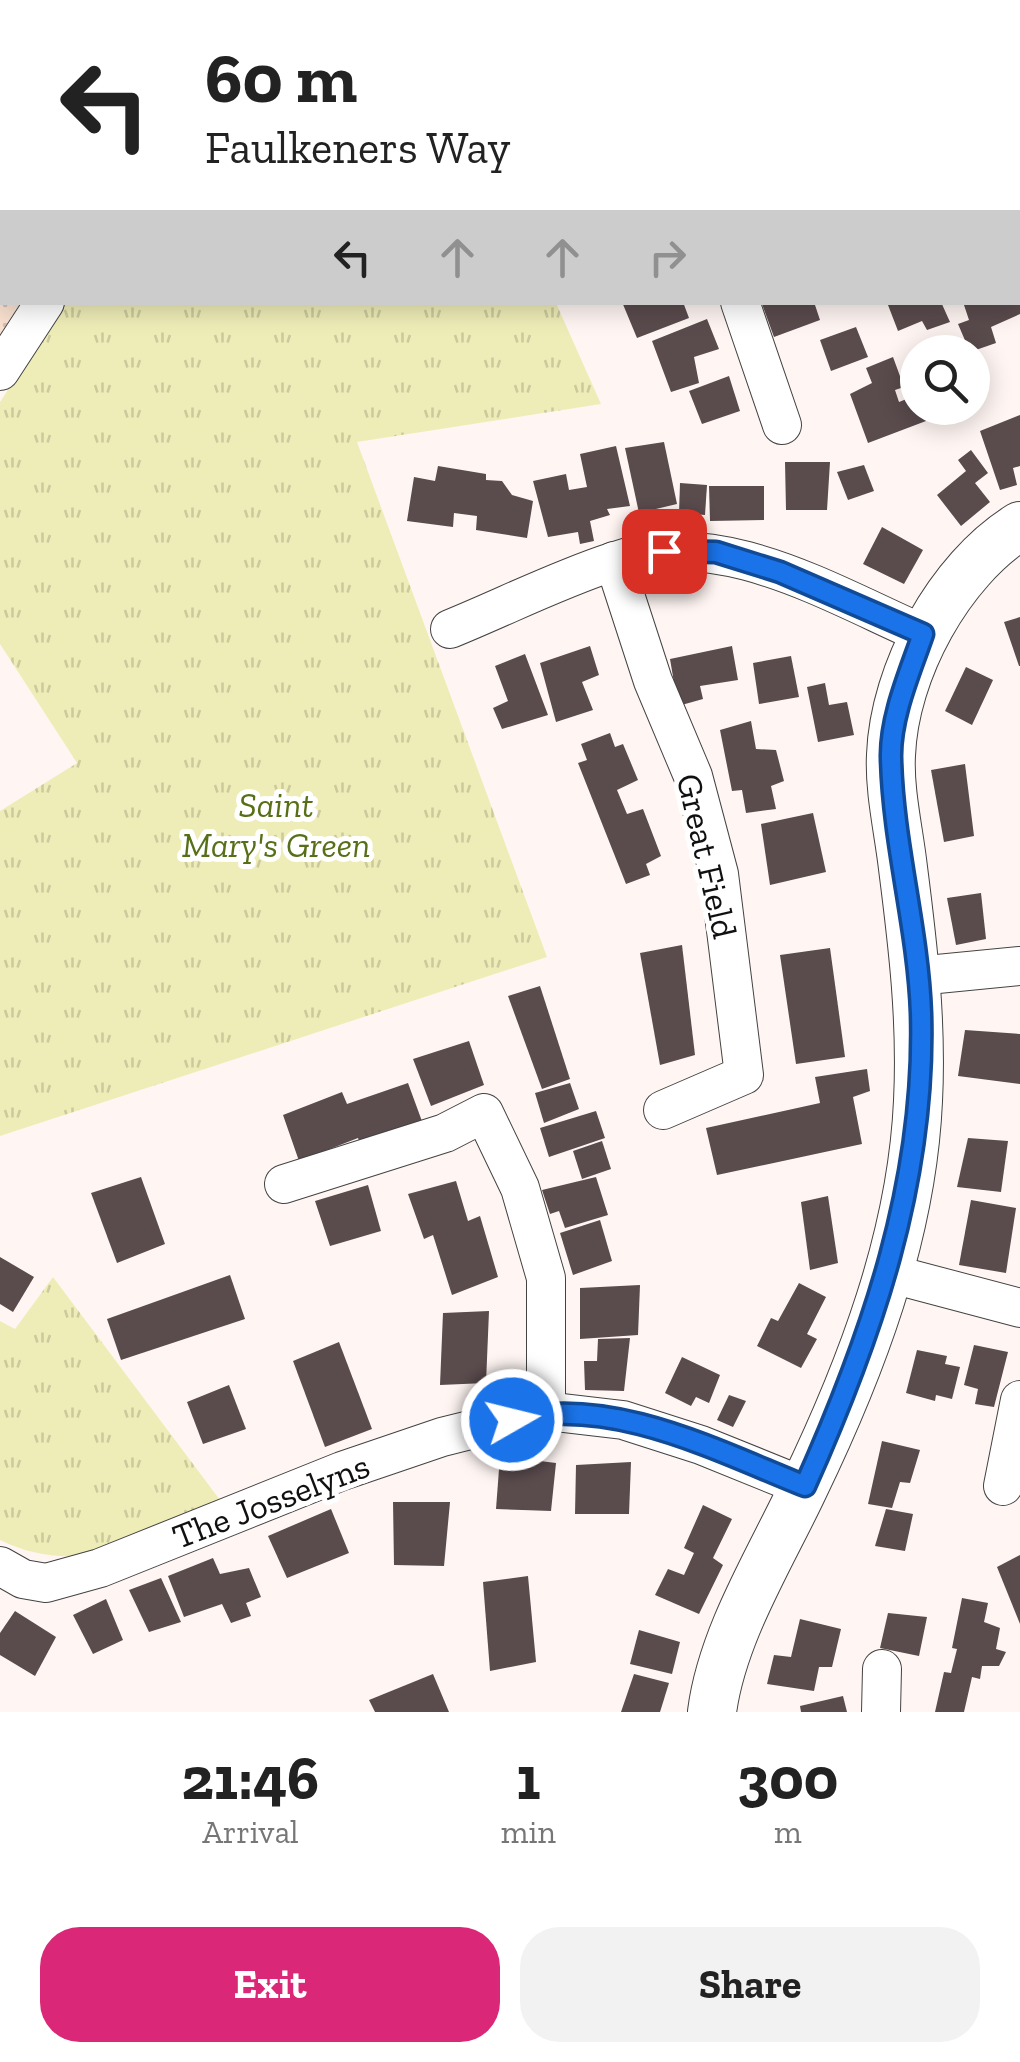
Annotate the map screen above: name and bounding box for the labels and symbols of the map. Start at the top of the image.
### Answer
pin [622,509,707,594]
street label: Great Field [668,770,746,942]
park label: Saint Mary's Green [182,784,370,866]
position arrow [460,1368,564,1472]
street label: The Josselyns [167,1444,375,1558]

